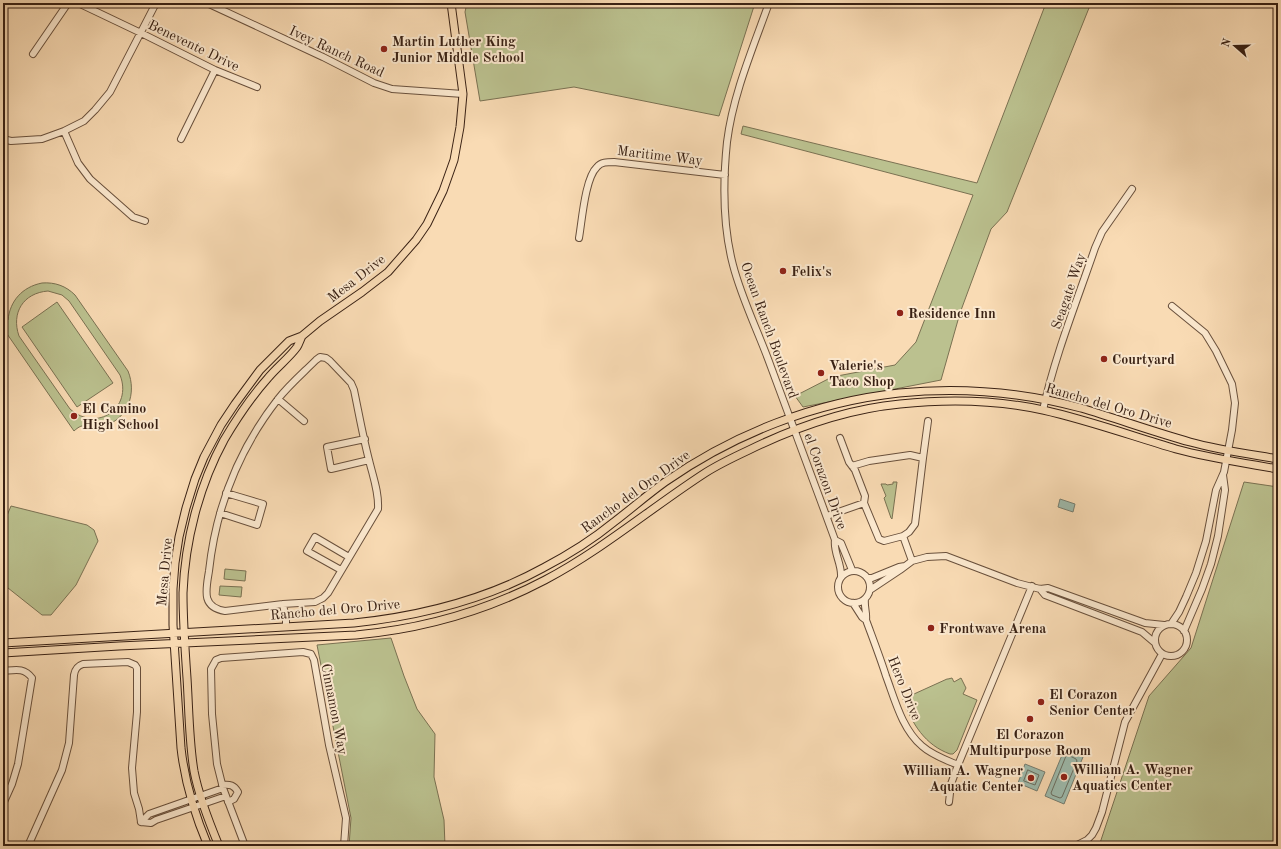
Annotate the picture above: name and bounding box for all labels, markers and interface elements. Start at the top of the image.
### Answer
street label: Benevente Drive [146,18,241,74]
street label: Ivey Ranch Road [287,24,386,80]
north arrow [1215,26,1255,66]
place label: Martin Luther King Junior Middle School [392,35,524,65]
text: N [1220,37,1234,49]
marker: Martin Luther King Junior Middle School [379,44,389,54]
street label: Maritime Way [616,144,704,168]
street label: Seagate Way [1049,251,1089,331]
street label: Mesa Drive [325,252,388,305]
street label: Ocean Ranch Boulevard [738,260,800,400]
place label: Felix's [791,265,832,279]
marker: Felix's [778,266,788,276]
place label: Residence Inn [908,307,996,321]
marker: Residence Inn [895,308,905,318]
place label: Courtyard [1112,353,1175,367]
marker: Courtyard [1099,354,1109,364]
place label: Valerie's Taco Shop [829,359,894,389]
marker: Valerie's Taco Shop [816,368,826,378]
street label: Rancho del Oro Drive [1044,381,1173,431]
place label: El Camino High School [82,402,159,432]
marker: El Camino High School [69,411,79,421]
street label: el Corazon Drive [801,431,849,531]
street label: Rancho del Oro Drive [579,448,693,536]
street label: Mesa Drive [155,537,175,607]
street label: Rancho del Oro Drive [269,597,401,623]
place label: Frontwave Arena [939,622,1046,636]
marker: Frontwave Arena [926,623,936,633]
street label: Hero Drive [885,654,923,722]
street label: Cinnamon Way [318,662,350,757]
place label: El Corazon Senior Center [1049,688,1135,718]
marker: El Corazon Senior Center [1036,697,1046,707]
marker: El Corazon Multipurpose Room [1025,714,1035,724]
place label: El Corazon Multipurpose Room [969,728,1091,758]
place label: William A. Wagner Aquatics Center [1072,763,1193,793]
place label: William A. Wagner Aquatic Center [902,764,1023,794]
marker: William A. Wagner Aquatics Center [1059,772,1069,782]
marker: William A. Wagner Aquatic Center [1026,773,1036,783]

